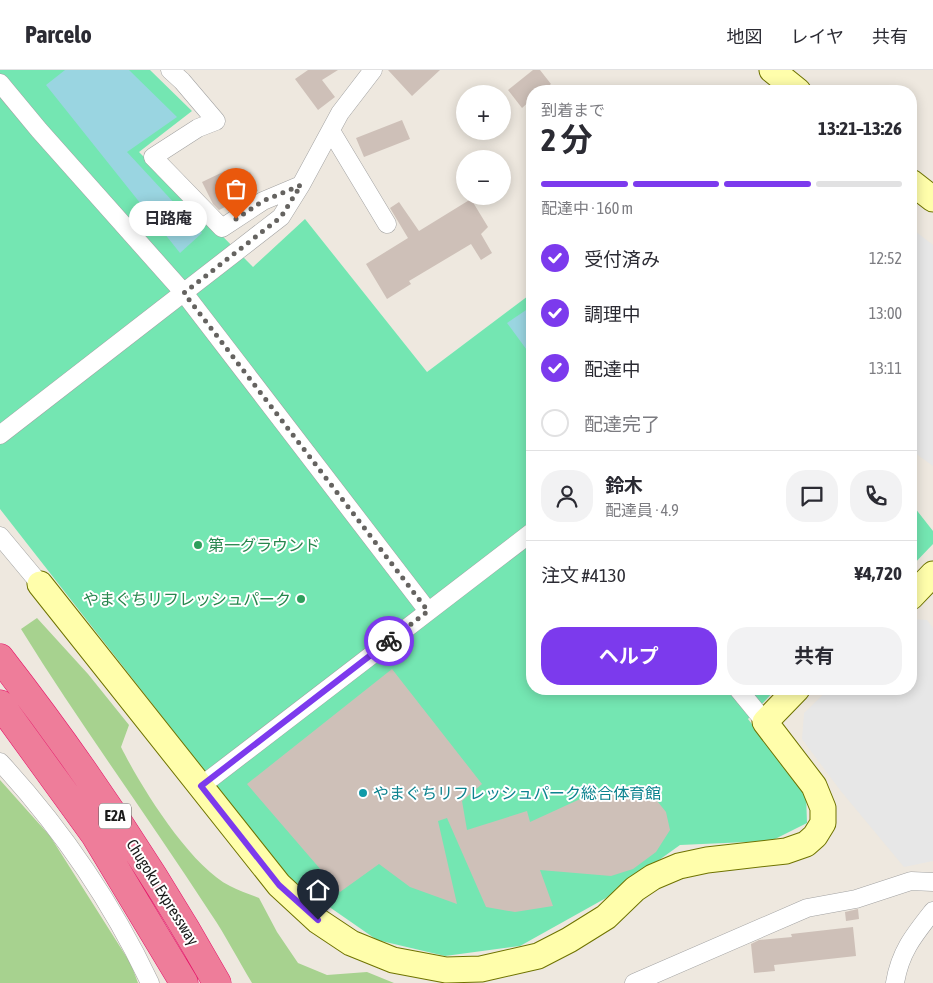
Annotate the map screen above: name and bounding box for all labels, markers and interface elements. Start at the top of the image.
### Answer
text: Parcelo [25,21,92,48]
text: 地図 [727,26,763,47]
text: レイヤ [791,26,844,47]
text: 共有 [872,26,908,47]
map controls [456,85,511,205]
button: + [456,85,511,140]
text: 到着まで [541,101,605,119]
text: 13:21–13:26 [818,117,902,139]
text: 2 分 [541,121,592,158]
button: − [456,150,511,205]
pin [215,168,257,219]
icon: bag [222,175,250,203]
text: 配達中 · 160 m [541,199,633,217]
callout: 日路庵 [128,202,206,236]
text: 日路庵 [144,209,192,227]
icon: check [541,244,569,272]
text: 受付済み [584,248,660,270]
text: 12:52 [869,249,902,267]
icon: check [541,299,569,327]
text: 調理中 [584,303,641,325]
text: 13:00 [869,304,902,322]
icon: check [541,354,569,382]
text: 配達中 [584,358,641,380]
text: 13:11 [869,359,902,377]
text: 配達完了 [584,413,660,435]
button: person [541,470,593,522]
button: chat [786,470,838,522]
button: phone [850,470,902,522]
text: 鈴木 [605,474,643,496]
text: 配達員 · 4.9 [605,501,679,519]
place label: 第一グラウンド [208,536,320,554]
marker: 第一グラウンド [192,539,204,551]
text: ¥4,720 [854,562,902,584]
text: 注文 #4130 [541,564,626,586]
place label: やまぐちリフレッシュパーク [83,590,291,608]
marker: やまぐちリフレッシュパーク [295,593,307,605]
courier [364,616,414,666]
icon: bike [375,627,403,655]
button: ヘルプ [541,627,717,685]
button: 共有 [727,627,902,685]
place label: やまぐちリフレッシュパーク総合体育館 [373,784,661,802]
marker: やまぐちリフレッシュパーク総合体育館 [357,787,369,799]
road number: E2A [99,804,131,828]
street label: Chugoku Expressway [122,836,203,949]
pin [297,869,339,920]
icon: home [304,876,332,904]

